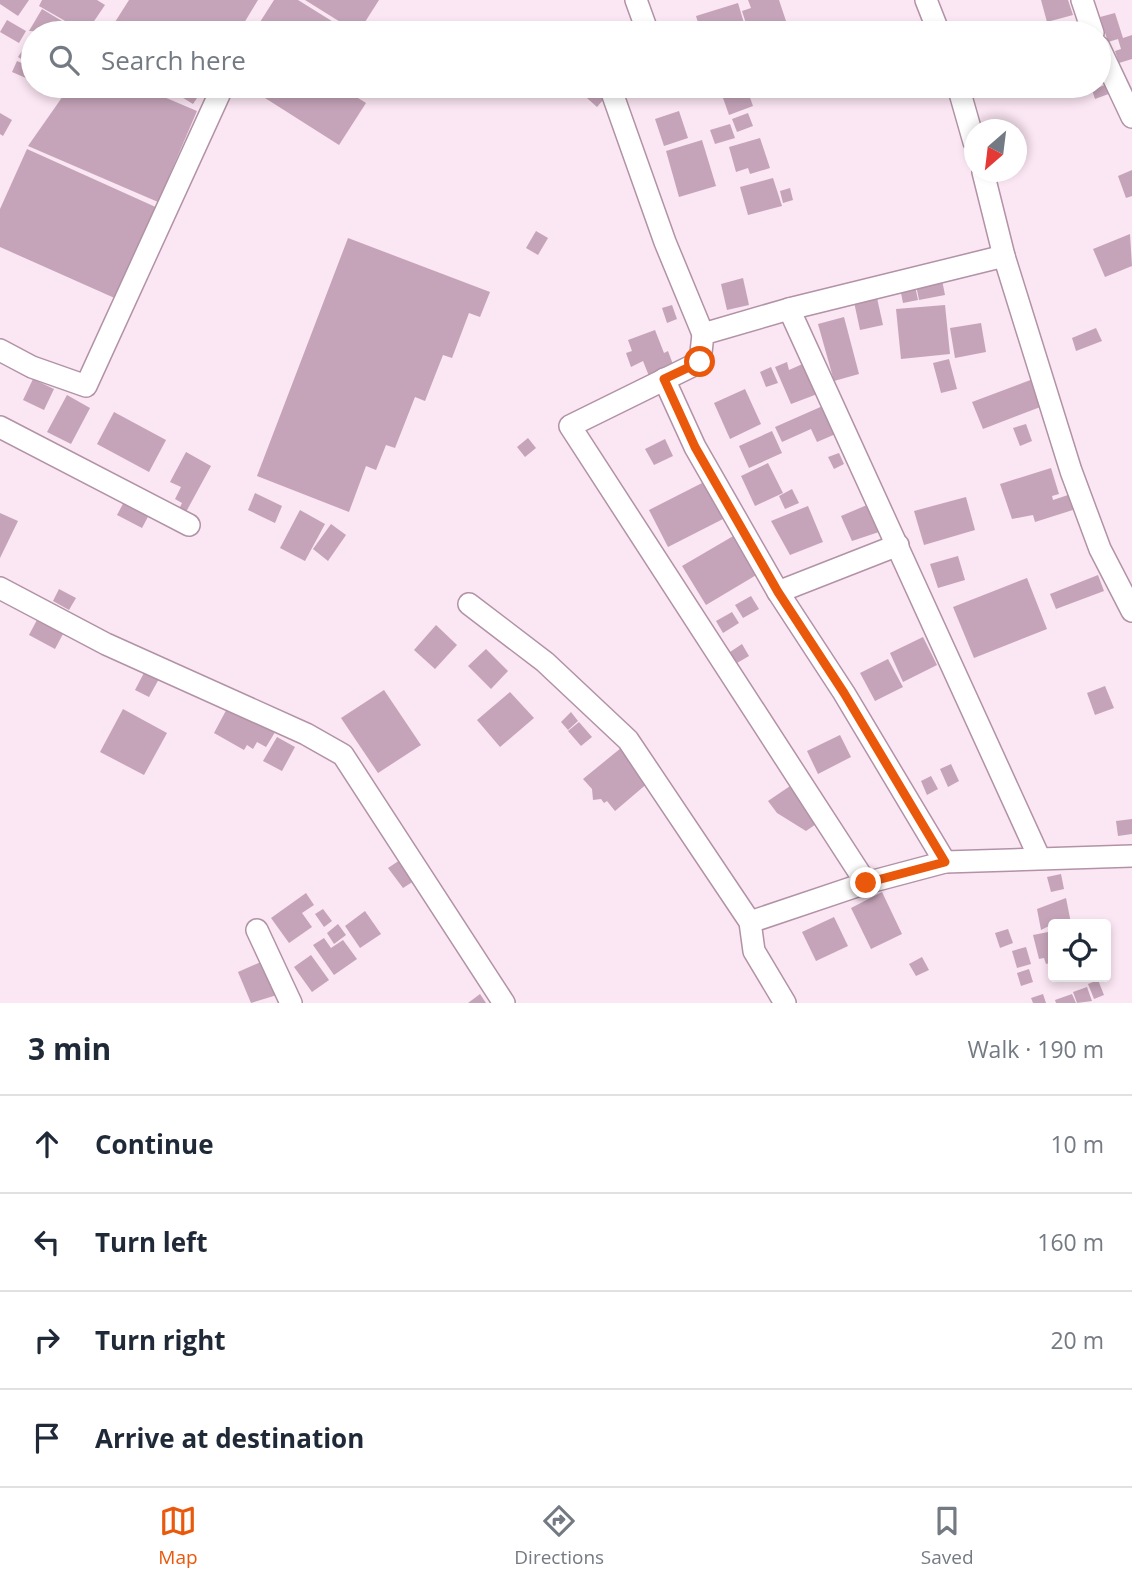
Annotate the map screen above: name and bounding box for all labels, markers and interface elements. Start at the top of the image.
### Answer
search box [21,21,1111,98]
icon: search [45,41,83,79]
text: Search here [101,42,246,78]
north arrow [964,119,1027,182]
route start [684,346,715,377]
route end [850,867,881,898]
map controls [1048,919,1111,982]
button: locate [1048,919,1111,982]
text: 3 min [28,1028,111,1069]
text: Walk · 190 m [967,1033,1104,1065]
icon: ahead [28,1125,66,1163]
text: Continue [95,1126,214,1162]
text: 10 m [1050,1128,1104,1160]
icon: left [28,1223,66,1261]
text: Turn left [95,1224,207,1260]
text: 160 m [1037,1226,1104,1258]
icon: right [28,1321,66,1359]
text: Turn right [95,1322,226,1358]
text: 20 m [1050,1324,1104,1356]
icon: arrive [28,1419,66,1457]
text: Arrive at destination [95,1420,364,1456]
tab: Map [158,1502,198,1570]
tab: Directions [514,1502,604,1570]
tab: Saved [921,1502,974,1570]

